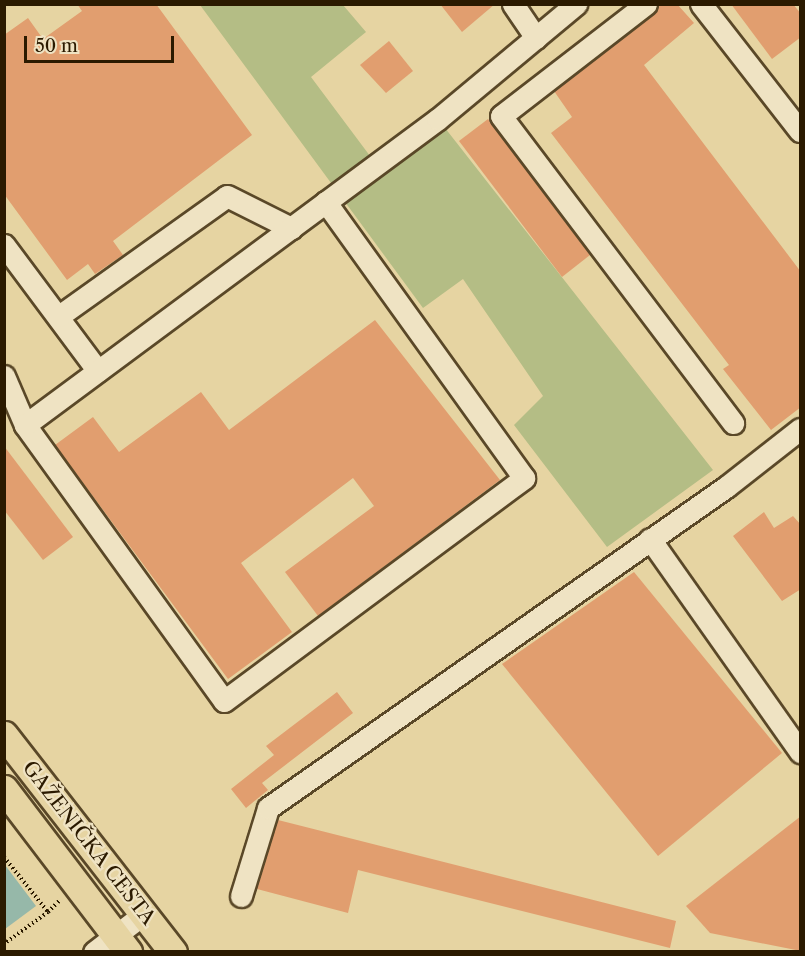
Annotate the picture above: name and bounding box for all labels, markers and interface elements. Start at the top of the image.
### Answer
scale bar [27,24,177,62]
text: 50 m [35,35,78,57]
street label: GAŽENIČKA CESTA [17,756,161,930]

